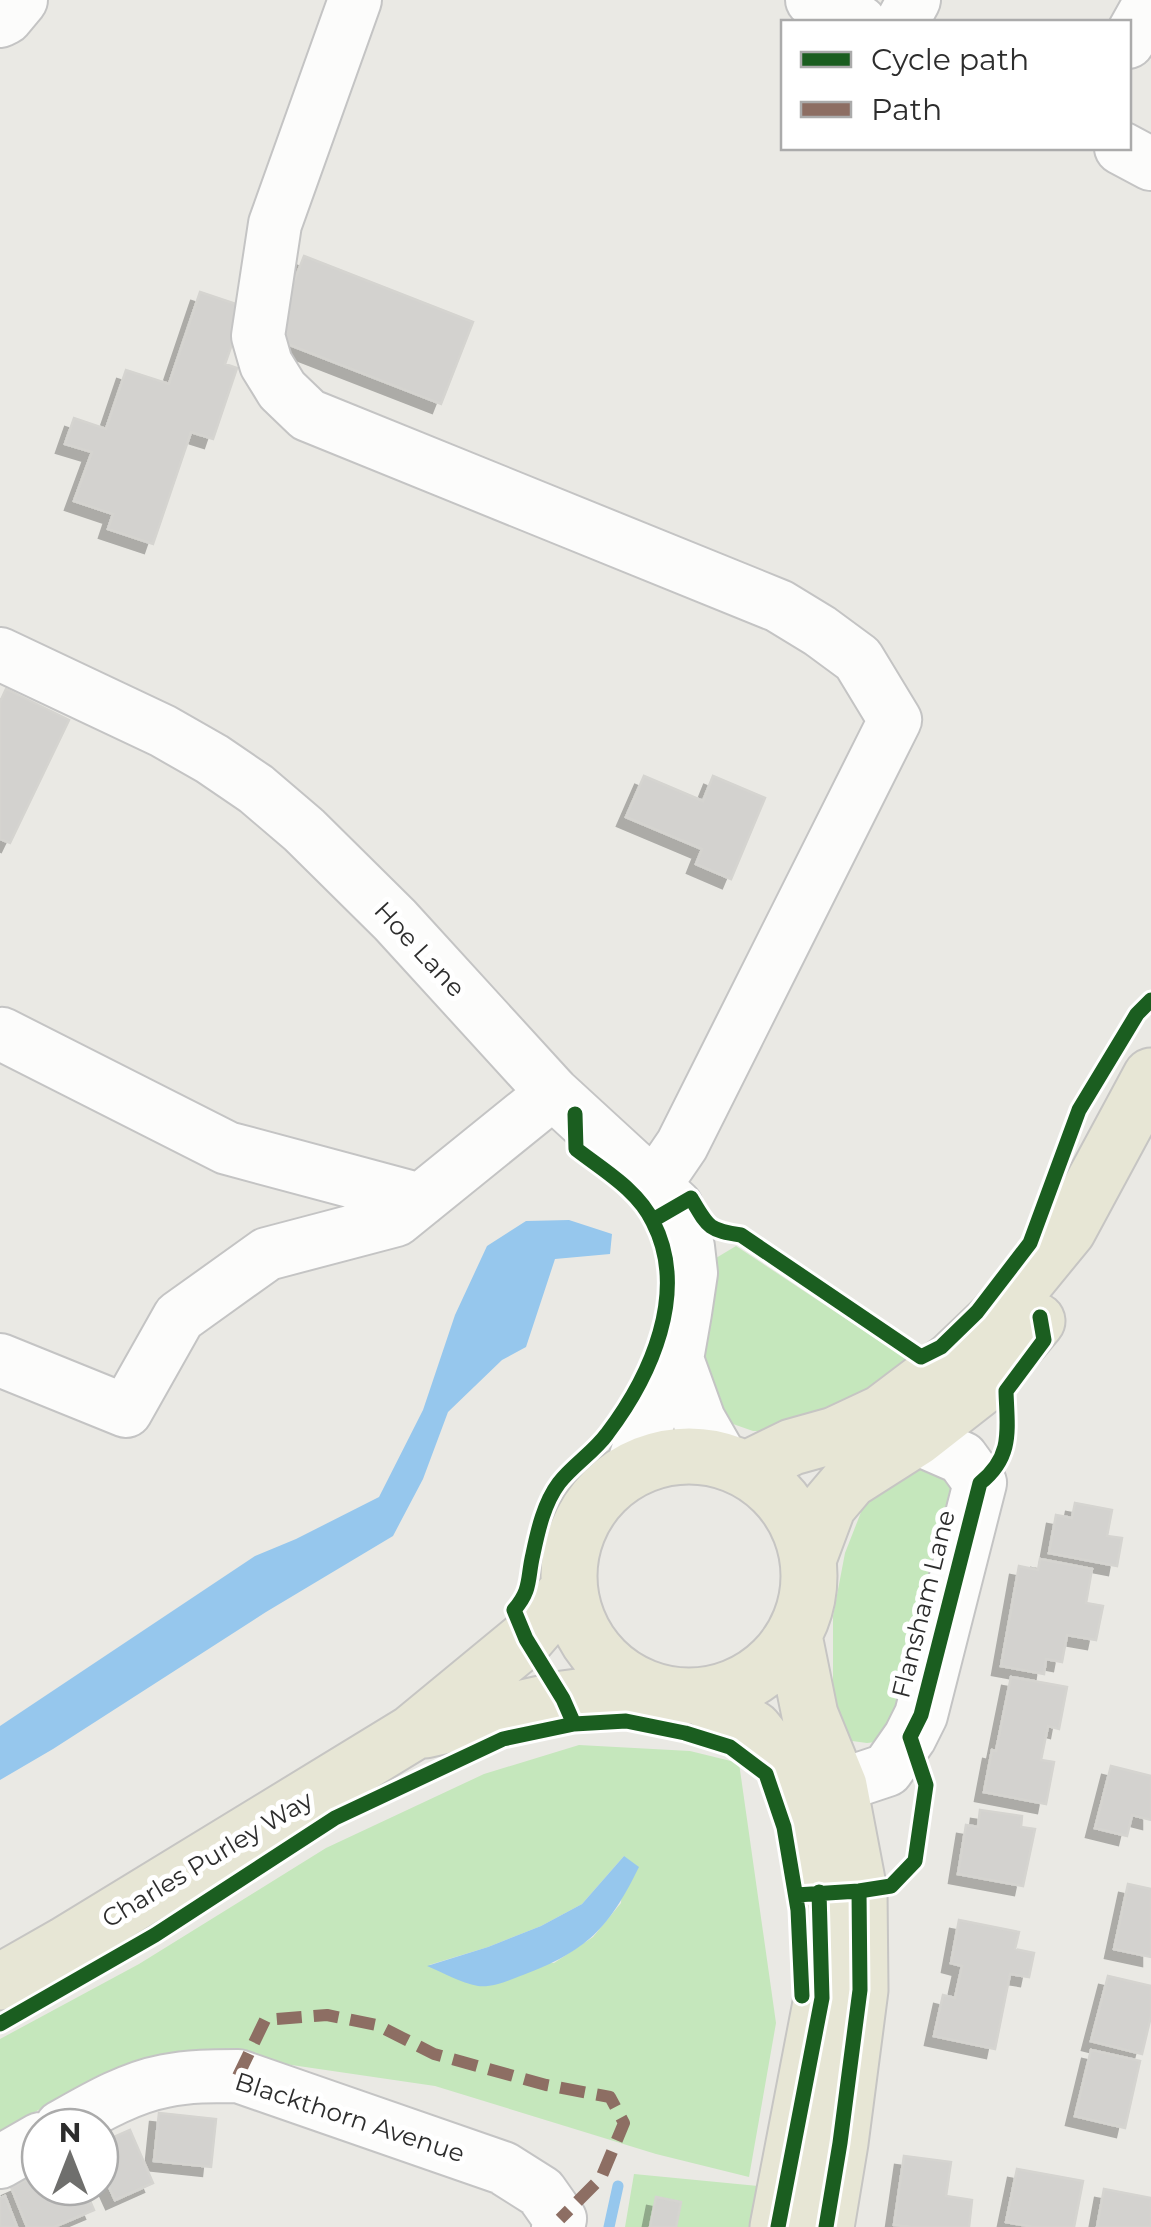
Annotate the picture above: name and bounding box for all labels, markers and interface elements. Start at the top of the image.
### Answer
legend [781,20,1131,150]
text: Cycle path [871,41,1029,78]
text: Path [871,91,942,128]
street label: Hoe Lane [368,895,472,1003]
street label: Flansham Lane [885,1507,961,1701]
street label: Charles Purley Way [96,1784,318,1934]
street label: Blackthorn Avenue [231,2066,469,2168]
north arrow [20,2107,120,2207]
text: N [59,2115,81,2149]

